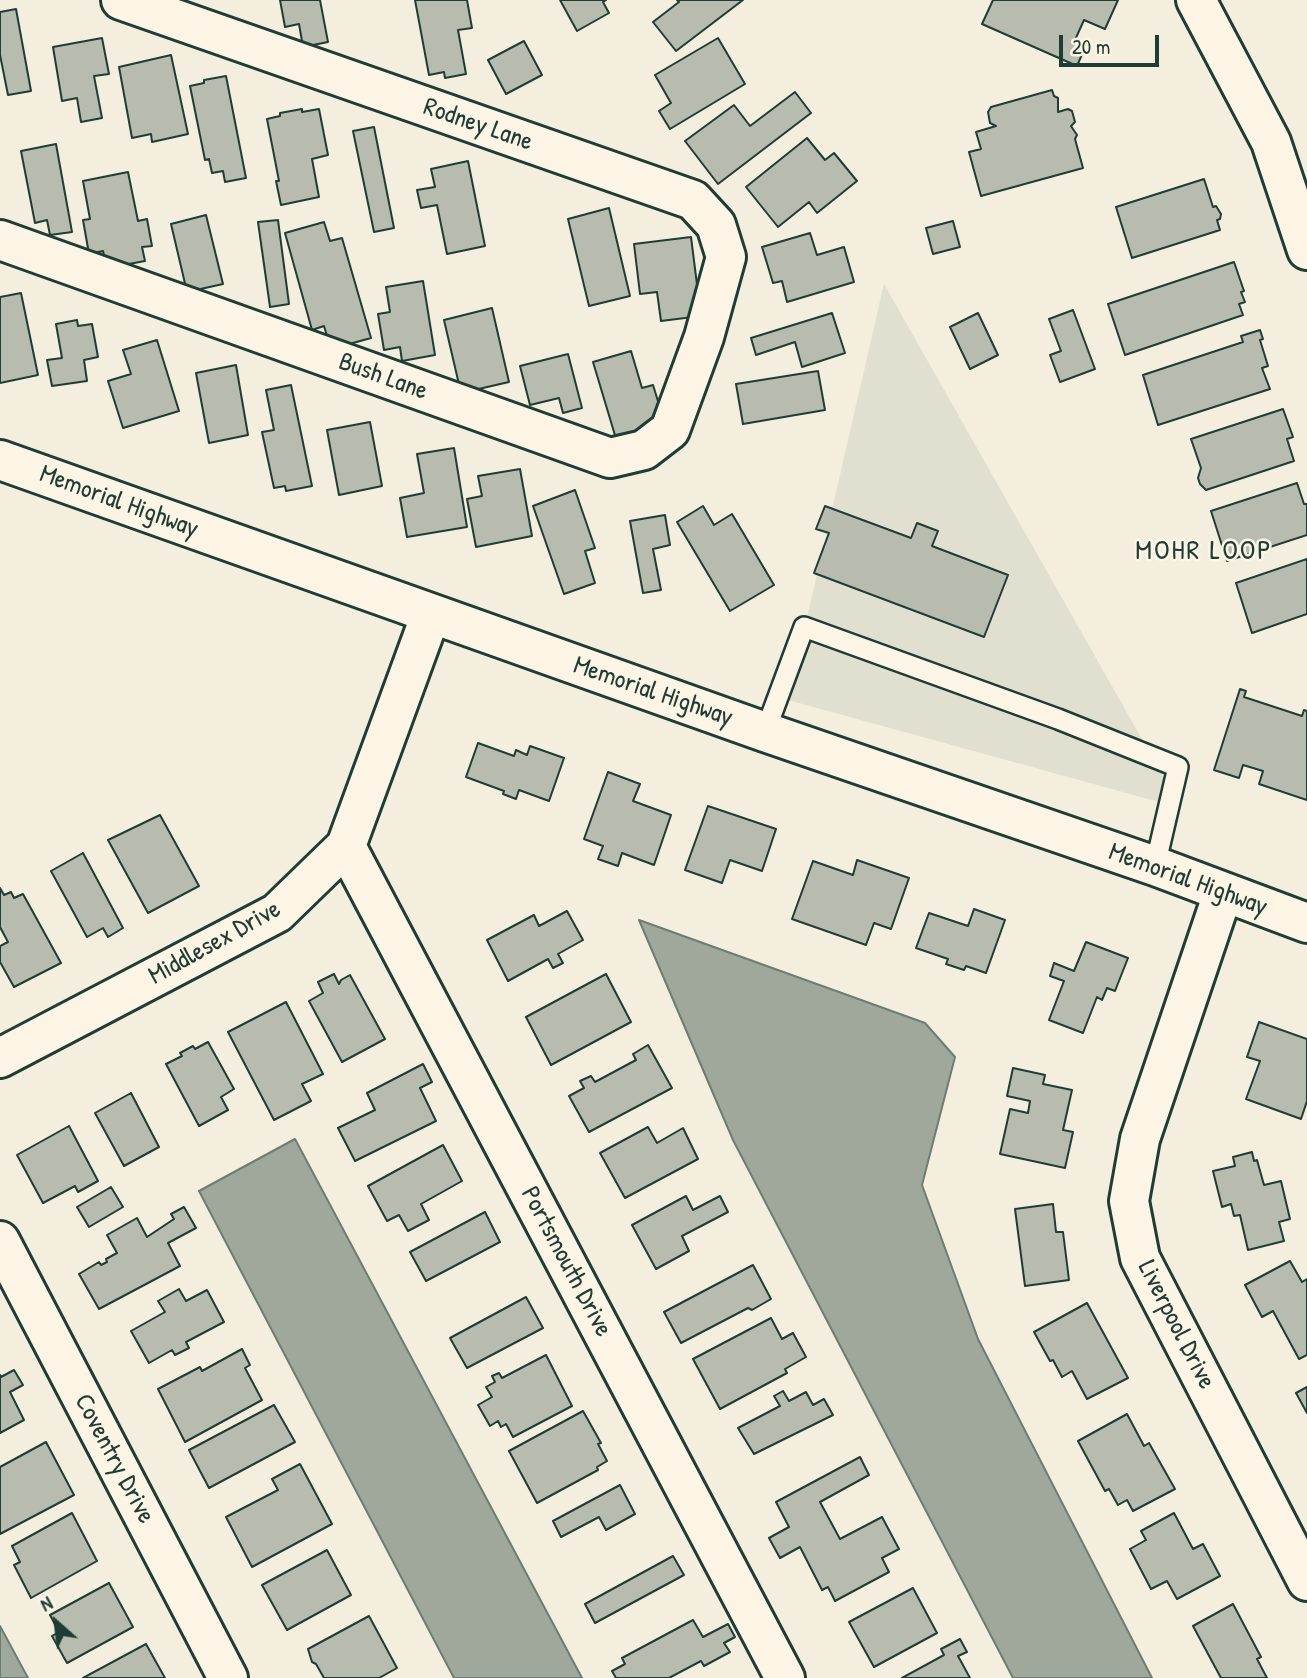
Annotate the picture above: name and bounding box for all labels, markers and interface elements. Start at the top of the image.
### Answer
scale bar [1062,21,1162,65]
text: 20 m [1072,32,1110,61]
street label: Rodney Lane [419,92,537,158]
street label: Bush Lane [334,347,432,407]
street label: Memorial Highway [35,459,203,545]
district label: MOHR LOOP [1136,535,1272,569]
street label: Memorial Highway [569,650,737,734]
street label: Memorial Highway [1104,837,1272,923]
street label: Middlesex Drive [144,894,286,992]
street label: Portsmouth Drive [513,1182,619,1342]
street label: Liverpool Drive [1130,1255,1222,1395]
street label: Coventry Drive [67,1389,161,1529]
north arrow [21,1587,91,1657]
text: N [36,1590,57,1617]

